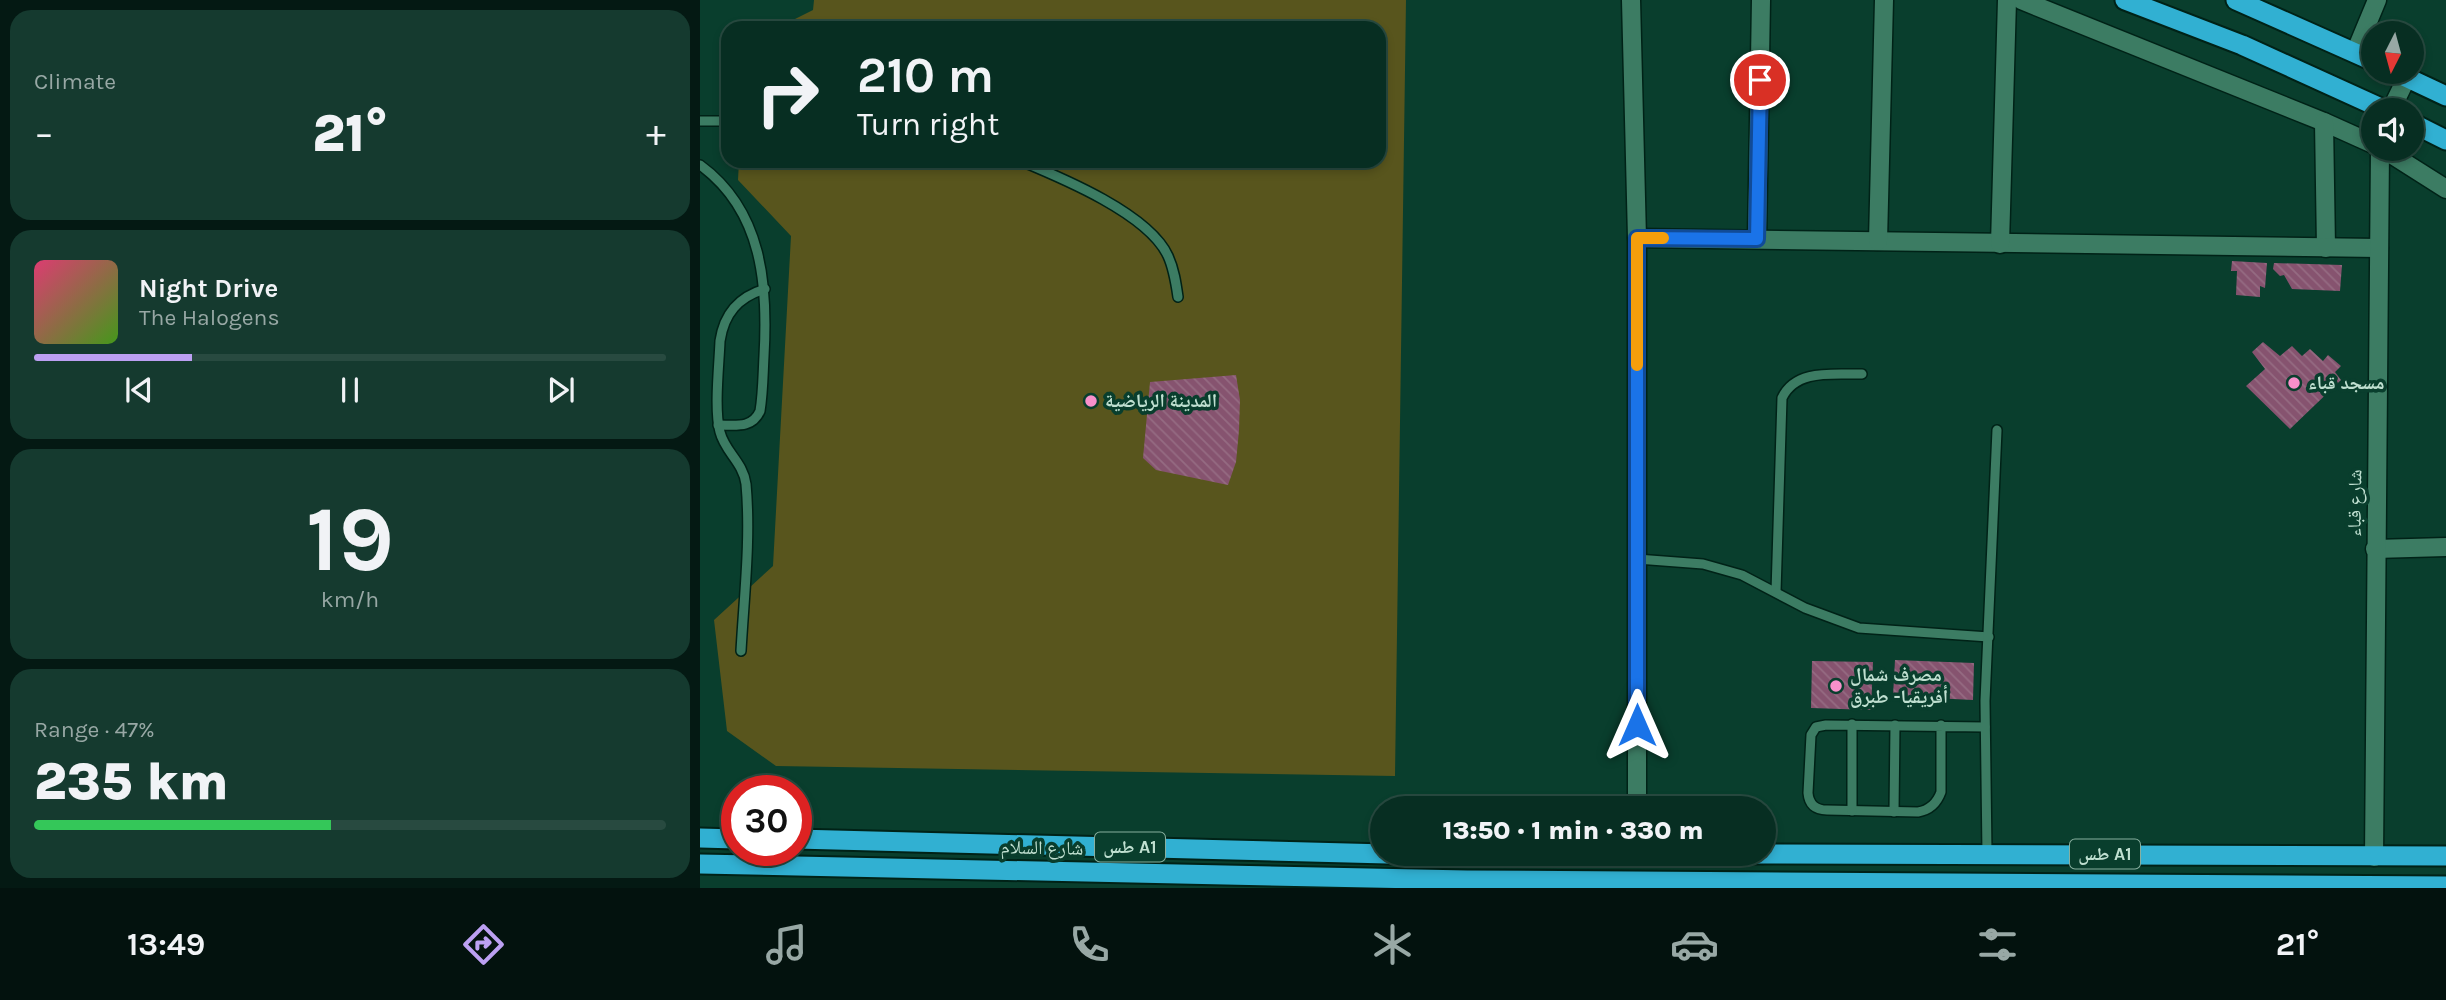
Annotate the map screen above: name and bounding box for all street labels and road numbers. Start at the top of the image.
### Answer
street label: شارع قباء [2343,469,2367,537]
road number: طس A1 [1095,832,1165,862]
street label: شارع السلام [1000,836,1084,862]
road number: طس A1 [2070,840,2140,868]

